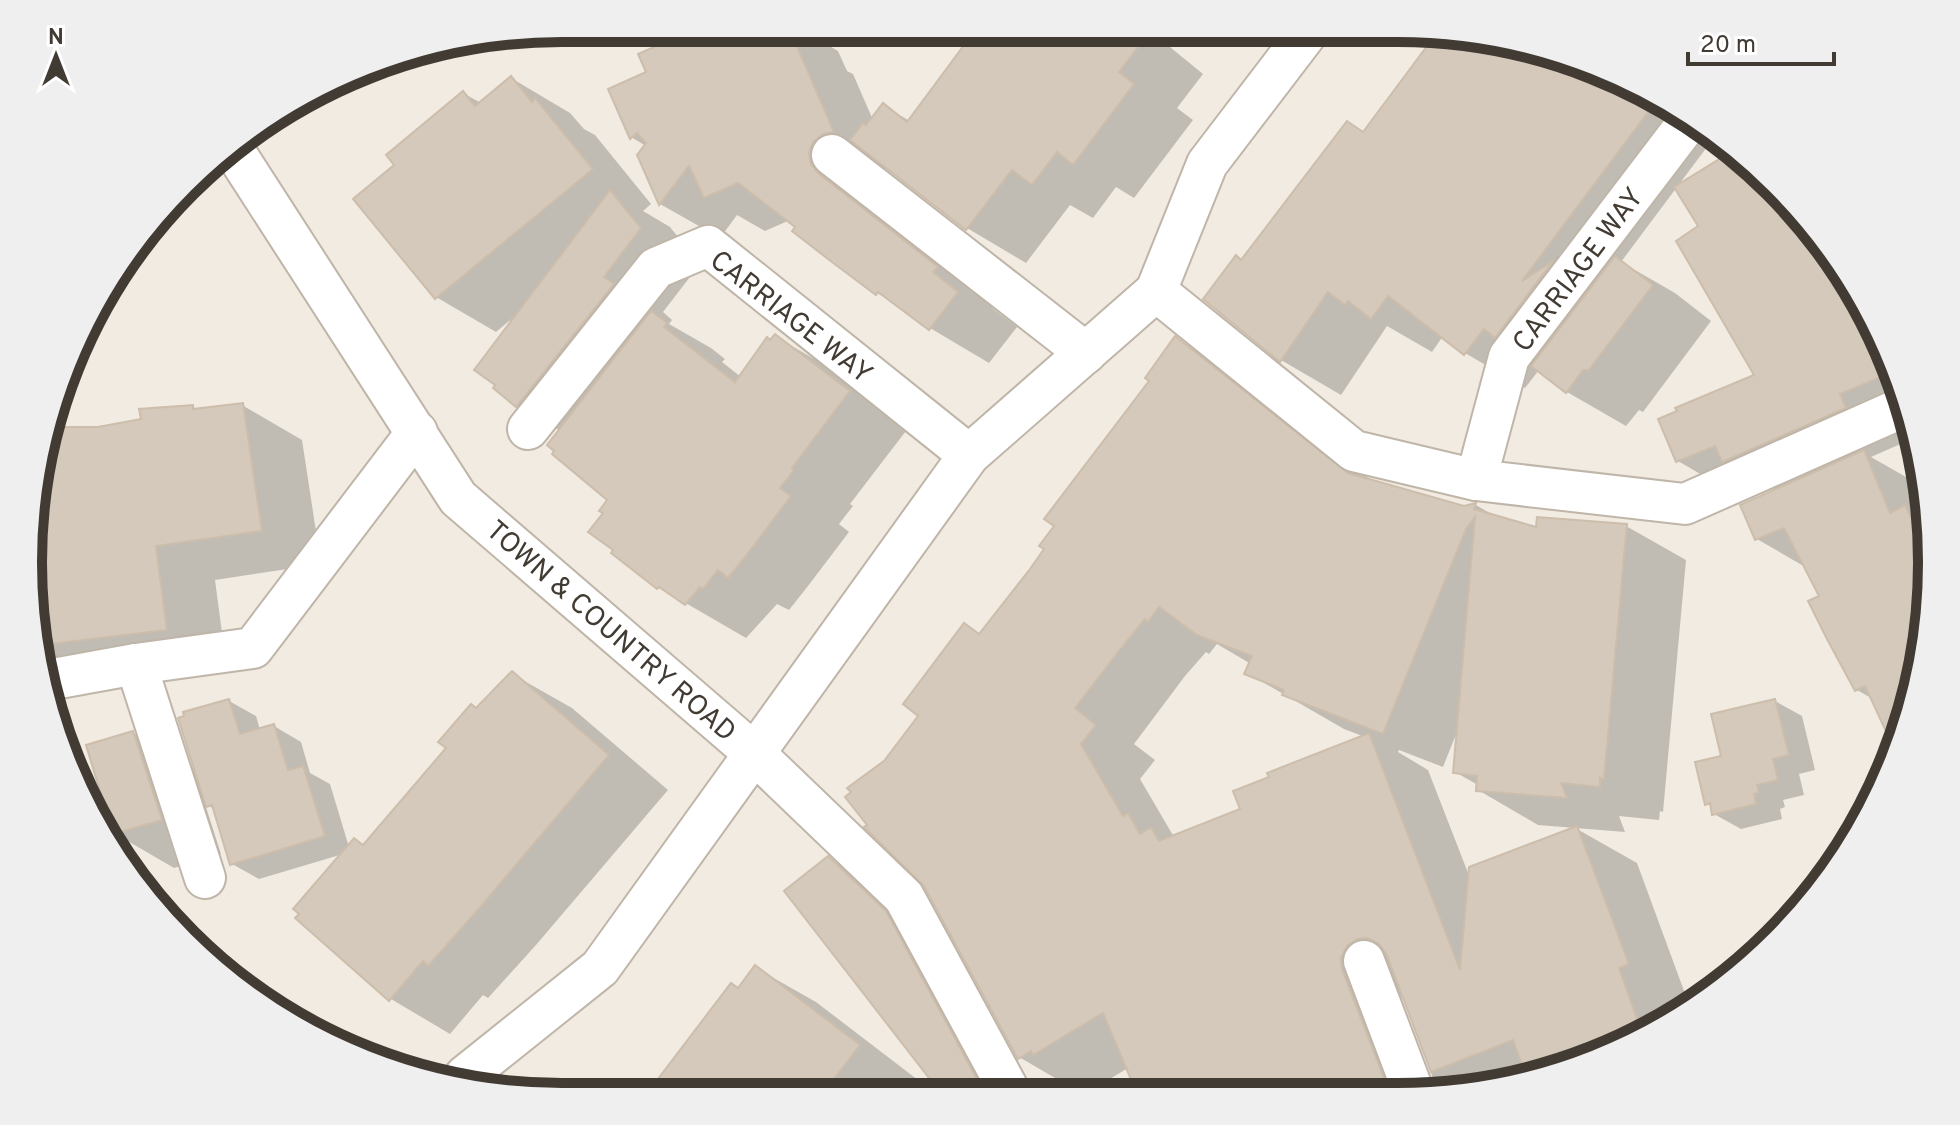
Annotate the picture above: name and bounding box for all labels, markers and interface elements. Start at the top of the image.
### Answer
north arrow [16,16,96,96]
scale bar [1688,16,1834,66]
text: N [48,25,64,52]
text: 20 m [1700,31,1756,61]
street label: CARRIAGE WAY [1506,181,1653,360]
street label: CARRIAGE WAY [701,243,879,393]
street label: TOWN & COUNTRY ROAD [477,514,743,751]

